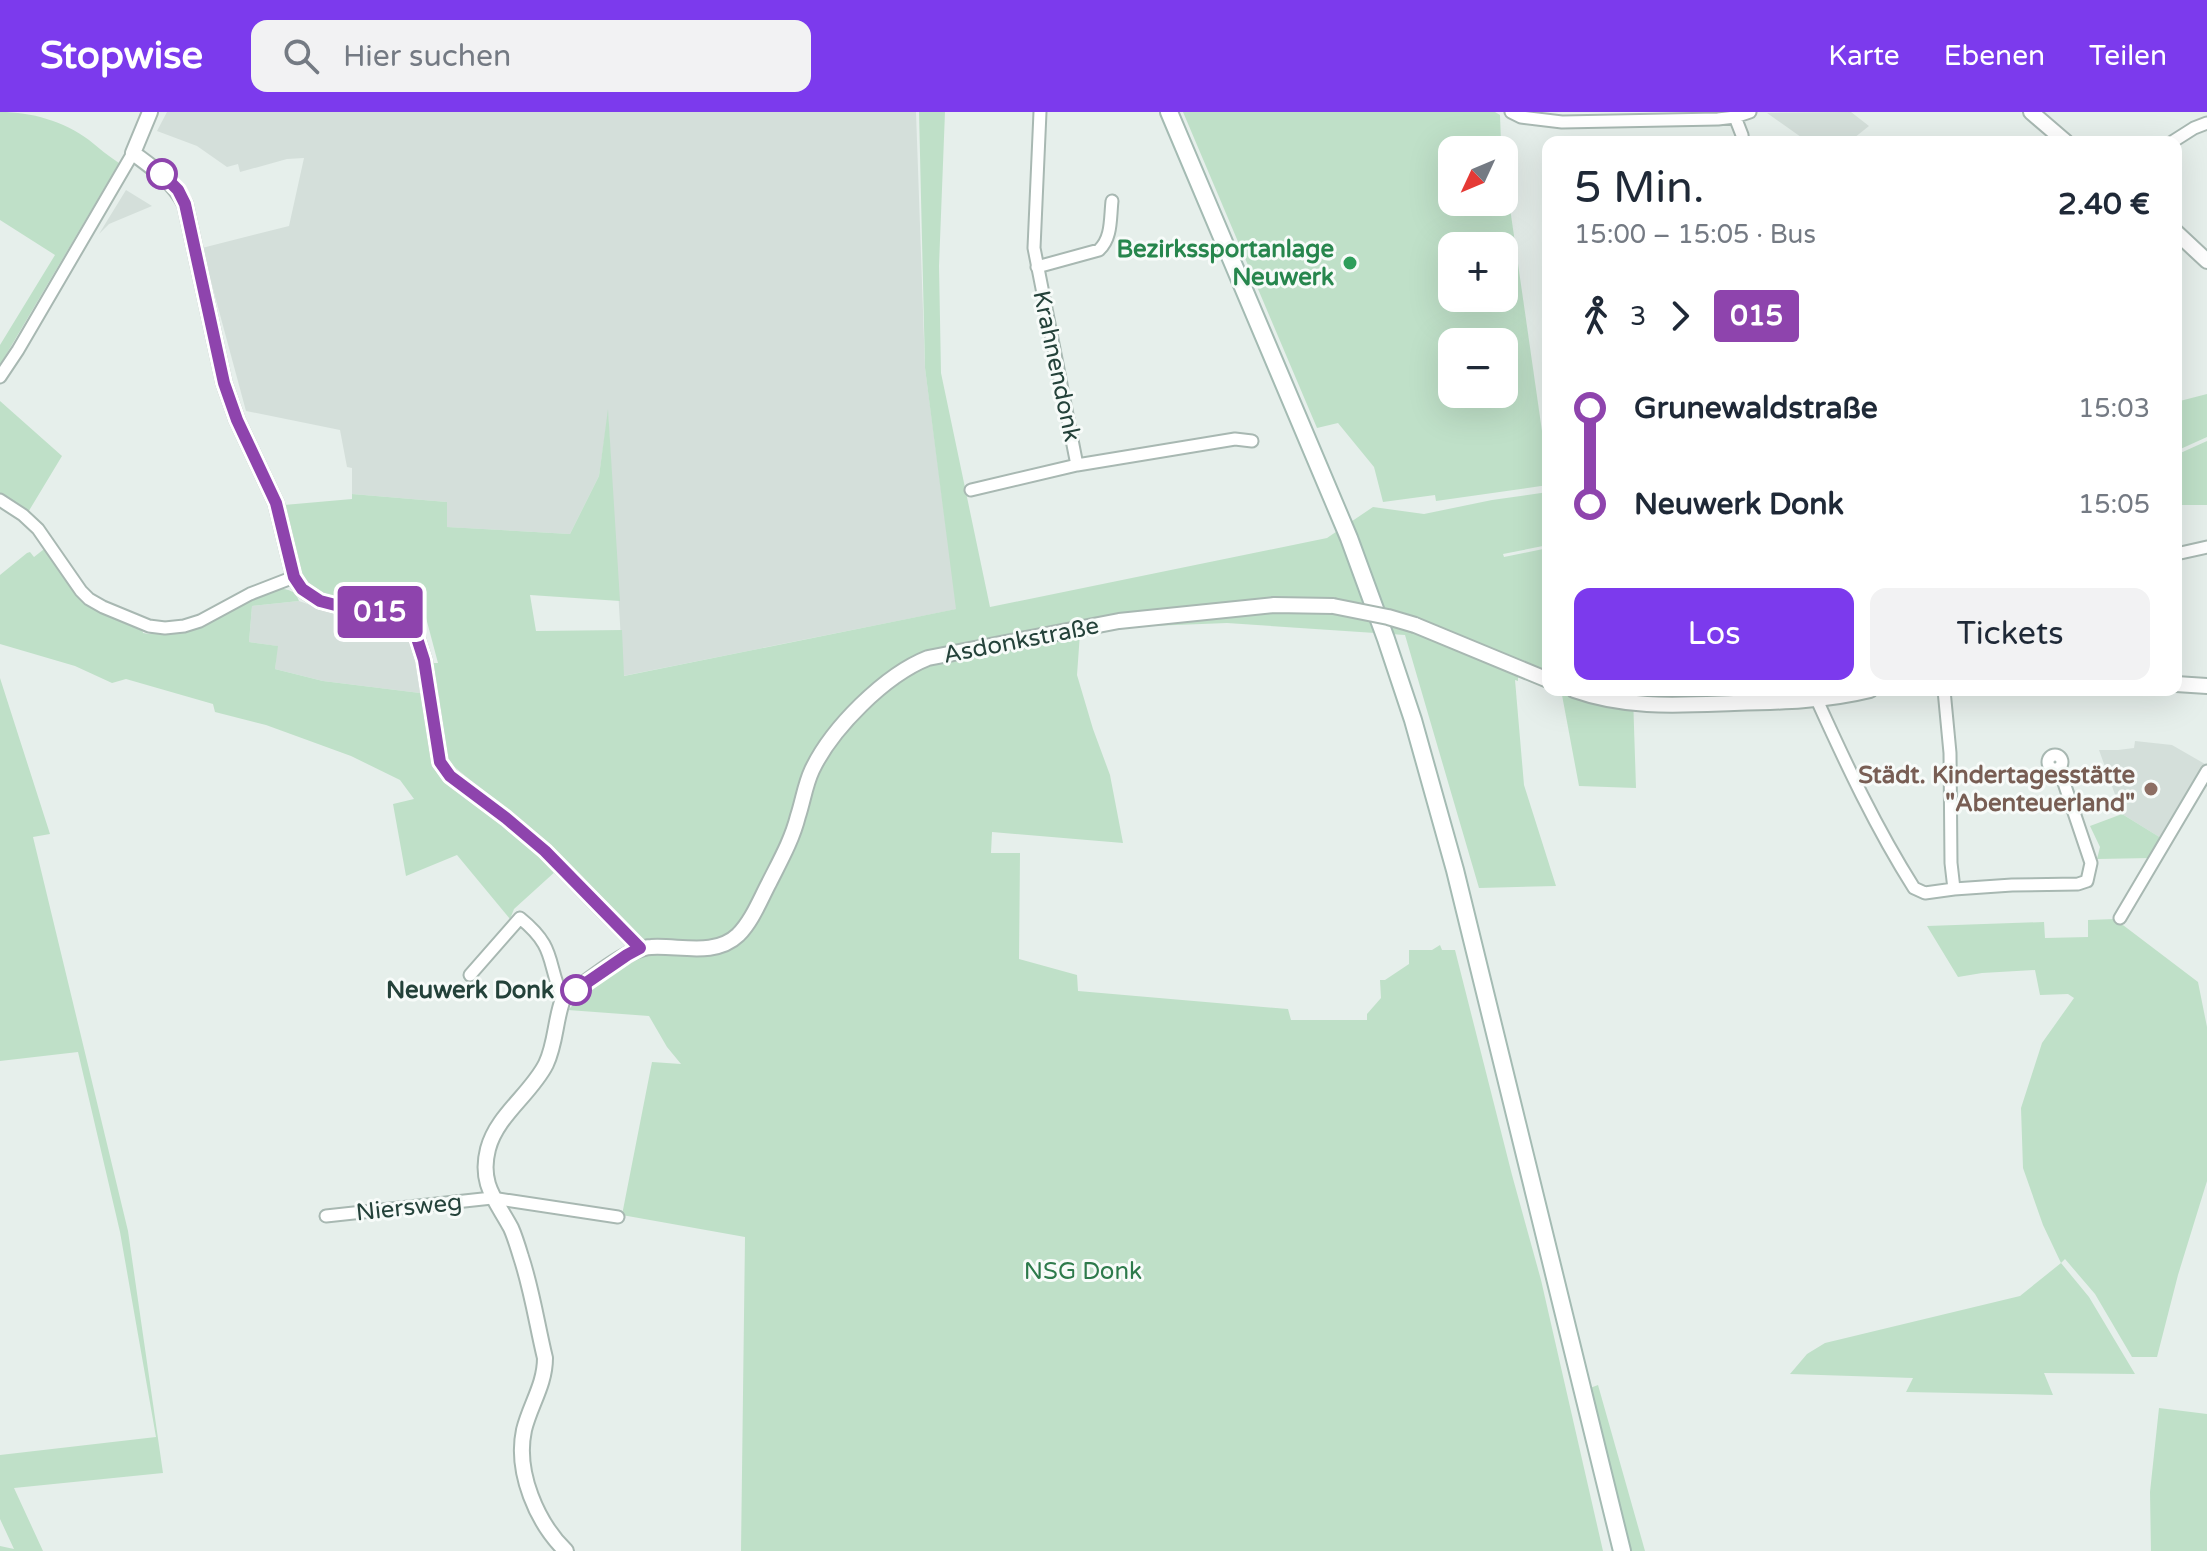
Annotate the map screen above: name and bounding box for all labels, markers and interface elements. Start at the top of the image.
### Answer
search box [251,20,811,92]
text: Stopwise [40,33,203,79]
icon: search [279,34,323,78]
text: Hier suchen [343,38,511,75]
text: Karte [1828,39,1900,73]
text: Ebenen [1944,39,2045,73]
text: Teilen [2089,39,2167,73]
north arrow [1438,136,1518,216]
map controls [1438,136,1518,408]
unlabelled marker [147,159,177,189]
text: 5 Min. [1574,162,1704,215]
text: 2.40 € [2058,186,2150,223]
text: 15:00 – 15:05 · Bus [1574,219,1816,250]
button: + [1438,232,1518,312]
place label: Bezirkssportanlage Neuwerk [1116,235,1334,292]
marker: Bezirkssportanlage Neuwerk [1341,254,1359,272]
street label: Krahnendonk [1026,288,1087,444]
icon: walk [1574,294,1618,338]
icon: forward [1658,294,1702,338]
text: 015 [1730,299,1783,333]
text: 3 [1630,301,1646,332]
button: − [1438,328,1518,408]
text: Grunewaldstraße [1634,390,1878,427]
text: 15:03 [2078,393,2150,424]
text: Neuwerk Donk [1634,486,1844,523]
text: 15:05 [2078,489,2150,520]
line badge: 015 [334,586,426,638]
button: Los [1574,588,1854,680]
button: Tickets [1870,588,2150,680]
text: 015 [354,595,406,629]
street label: Asdonkstraße [941,611,1102,670]
place label: Städt. Kindertagesstätte "Abenteuerland" [1858,761,2135,818]
marker: Städt. Kindertagesstätte "Abenteuerland" [2142,780,2160,798]
marker: Neuwerk Donk [561,975,591,1005]
place label: Neuwerk Donk [386,976,554,1005]
street label: Niersweg [354,1187,464,1227]
park label: NSG Donk [1024,1257,1142,1286]

